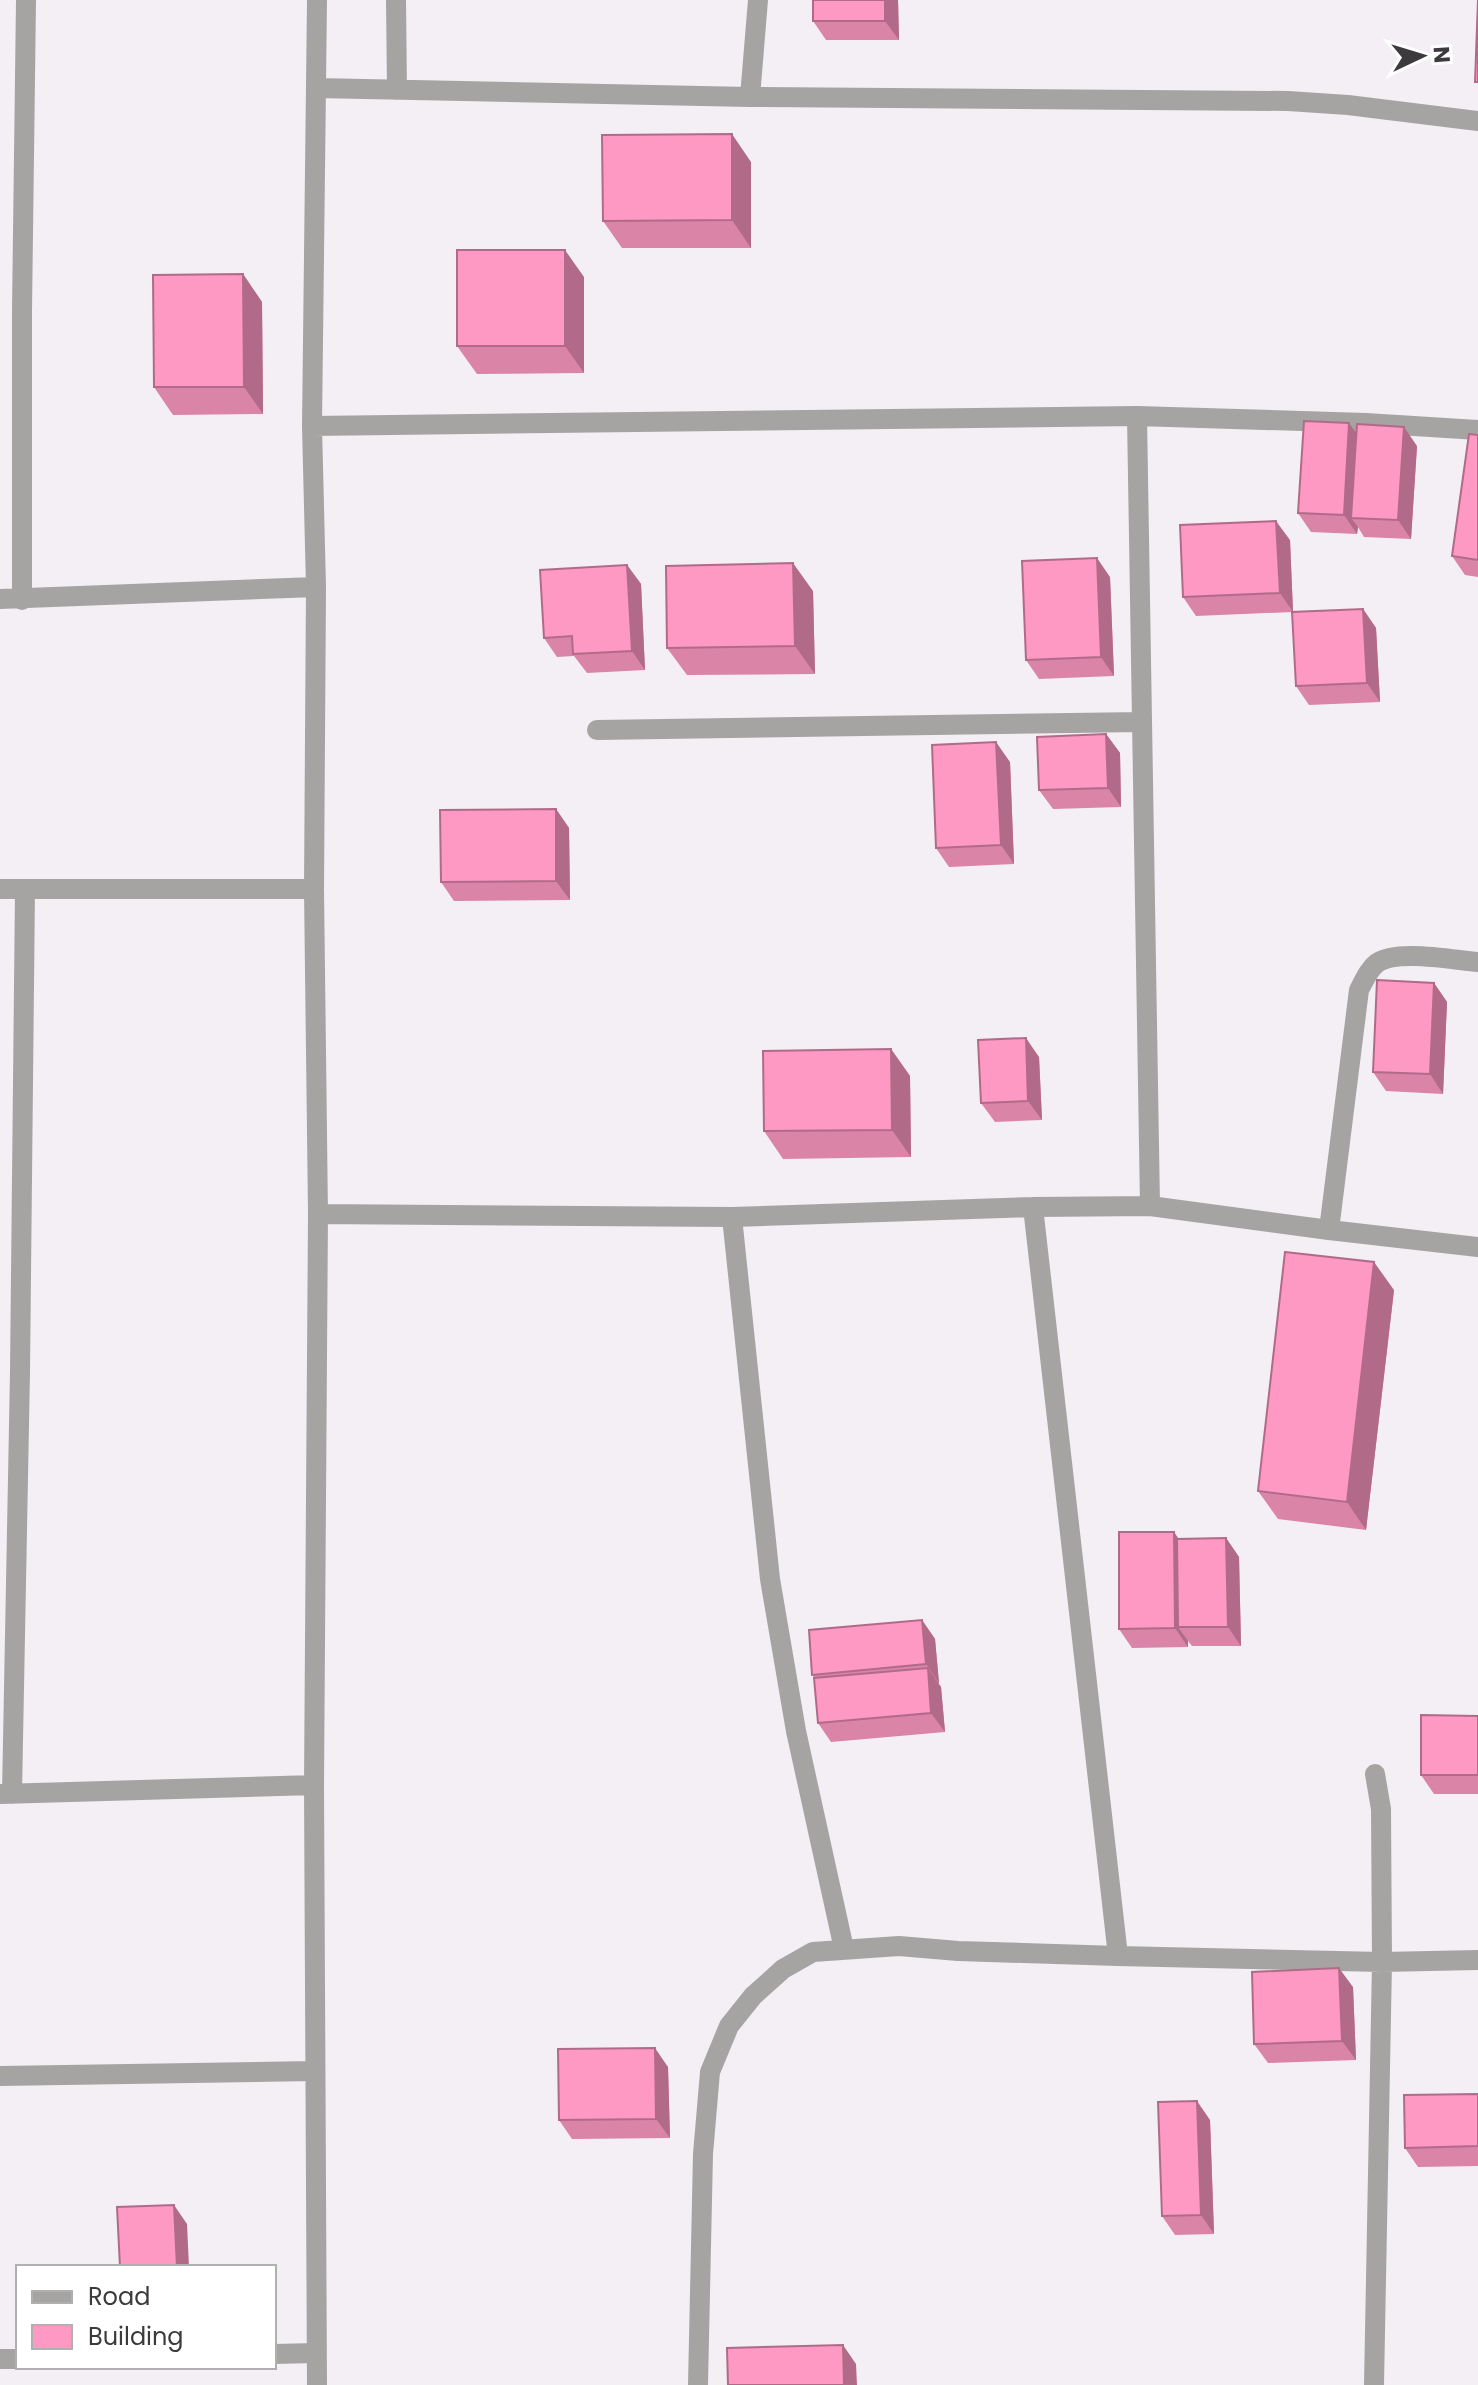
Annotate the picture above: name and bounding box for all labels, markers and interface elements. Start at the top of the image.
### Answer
north arrow [1382,16,1462,96]
text: N [1425,45,1457,64]
legend [16,2265,276,2369]
text: Road [88,2280,150,2313]
text: Building [88,2320,184,2353]

